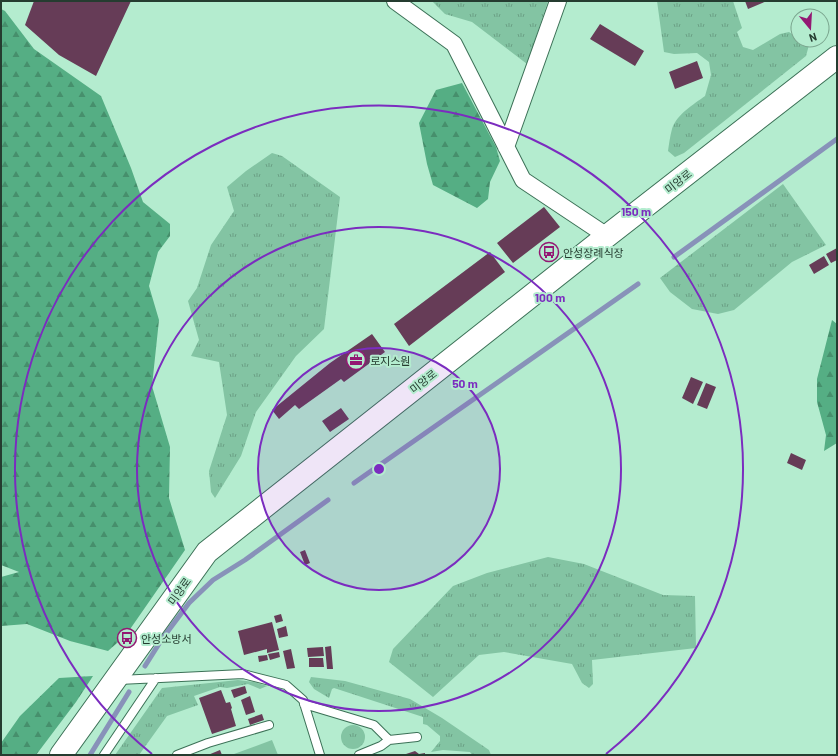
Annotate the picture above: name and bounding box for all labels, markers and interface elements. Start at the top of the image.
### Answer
north arrow [790,8,830,48]
text: N [808,31,819,45]
street label: 미양로 [662,167,694,195]
text: 150 m [621,204,651,218]
bus stop icon: 안성장례식장 [538,241,560,263]
place label: 안성장례식장 [563,246,624,259]
text: 100 m [535,290,565,304]
office icon: 로지스원 [345,349,367,371]
place label: 로지스원 [370,354,410,367]
street label: 미양로 [407,367,439,395]
text: 50 m [452,376,478,390]
centre of rings [372,462,386,476]
street label: 미양로 [165,575,193,607]
bus stop icon: 안성소방서 [116,627,138,649]
place label: 안성소방서 [141,632,192,645]

